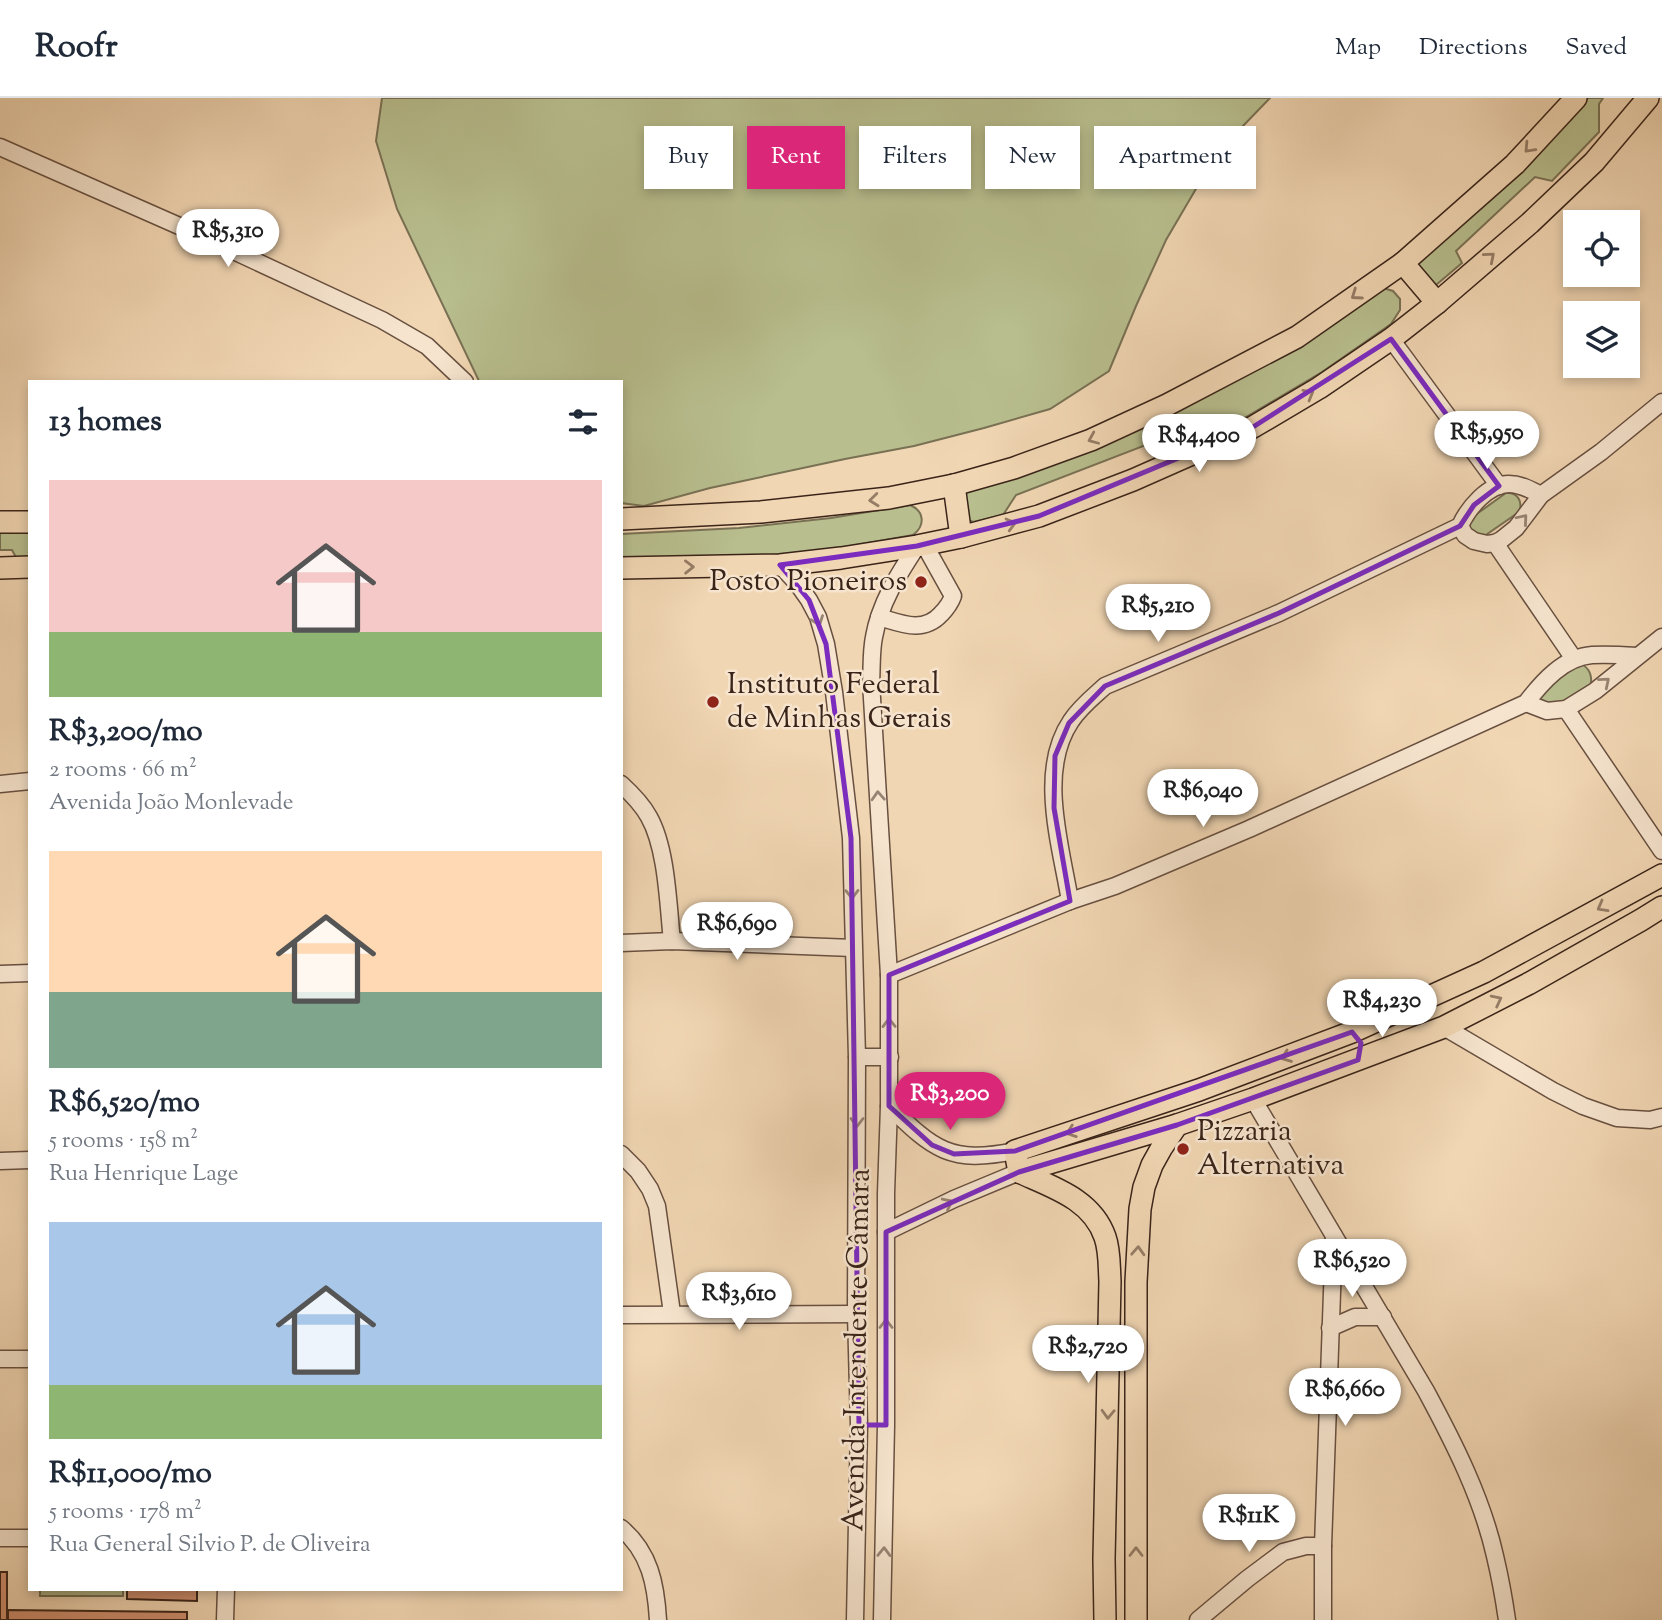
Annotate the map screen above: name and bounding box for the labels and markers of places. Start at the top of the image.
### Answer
pin: R$5,310 [163,209,293,269]
pin: R$5,950 [1422,412,1552,471]
pin: R$4,400 [1134,414,1264,474]
place label: Posto Pioneiros [710,561,907,604]
marker: Posto Pioneiros [913,574,929,590]
pin: R$5,210 [1093,584,1223,644]
place label: Instituto Federal de Minhas Gerais [727,664,951,741]
marker: Instituto Federal de Minhas Gerais [705,694,721,710]
pin: R$6,040 [1138,770,1268,829]
pin: R$6,690 [672,902,802,962]
pin: R$4,230 [1317,979,1447,1039]
pin: R$3,200 [885,1072,1015,1132]
place label: Pizzaria Alternativa [1197,1111,1344,1188]
marker: Pizzaria Alternativa [1175,1141,1191,1157]
pin: R$6,520 [1287,1240,1417,1299]
pin: R$3,610 [674,1272,804,1332]
pin: R$2,720 [1023,1326,1153,1385]
pin: R$6,660 [1280,1368,1410,1428]
pin: R$11K [1200,1494,1298,1554]

